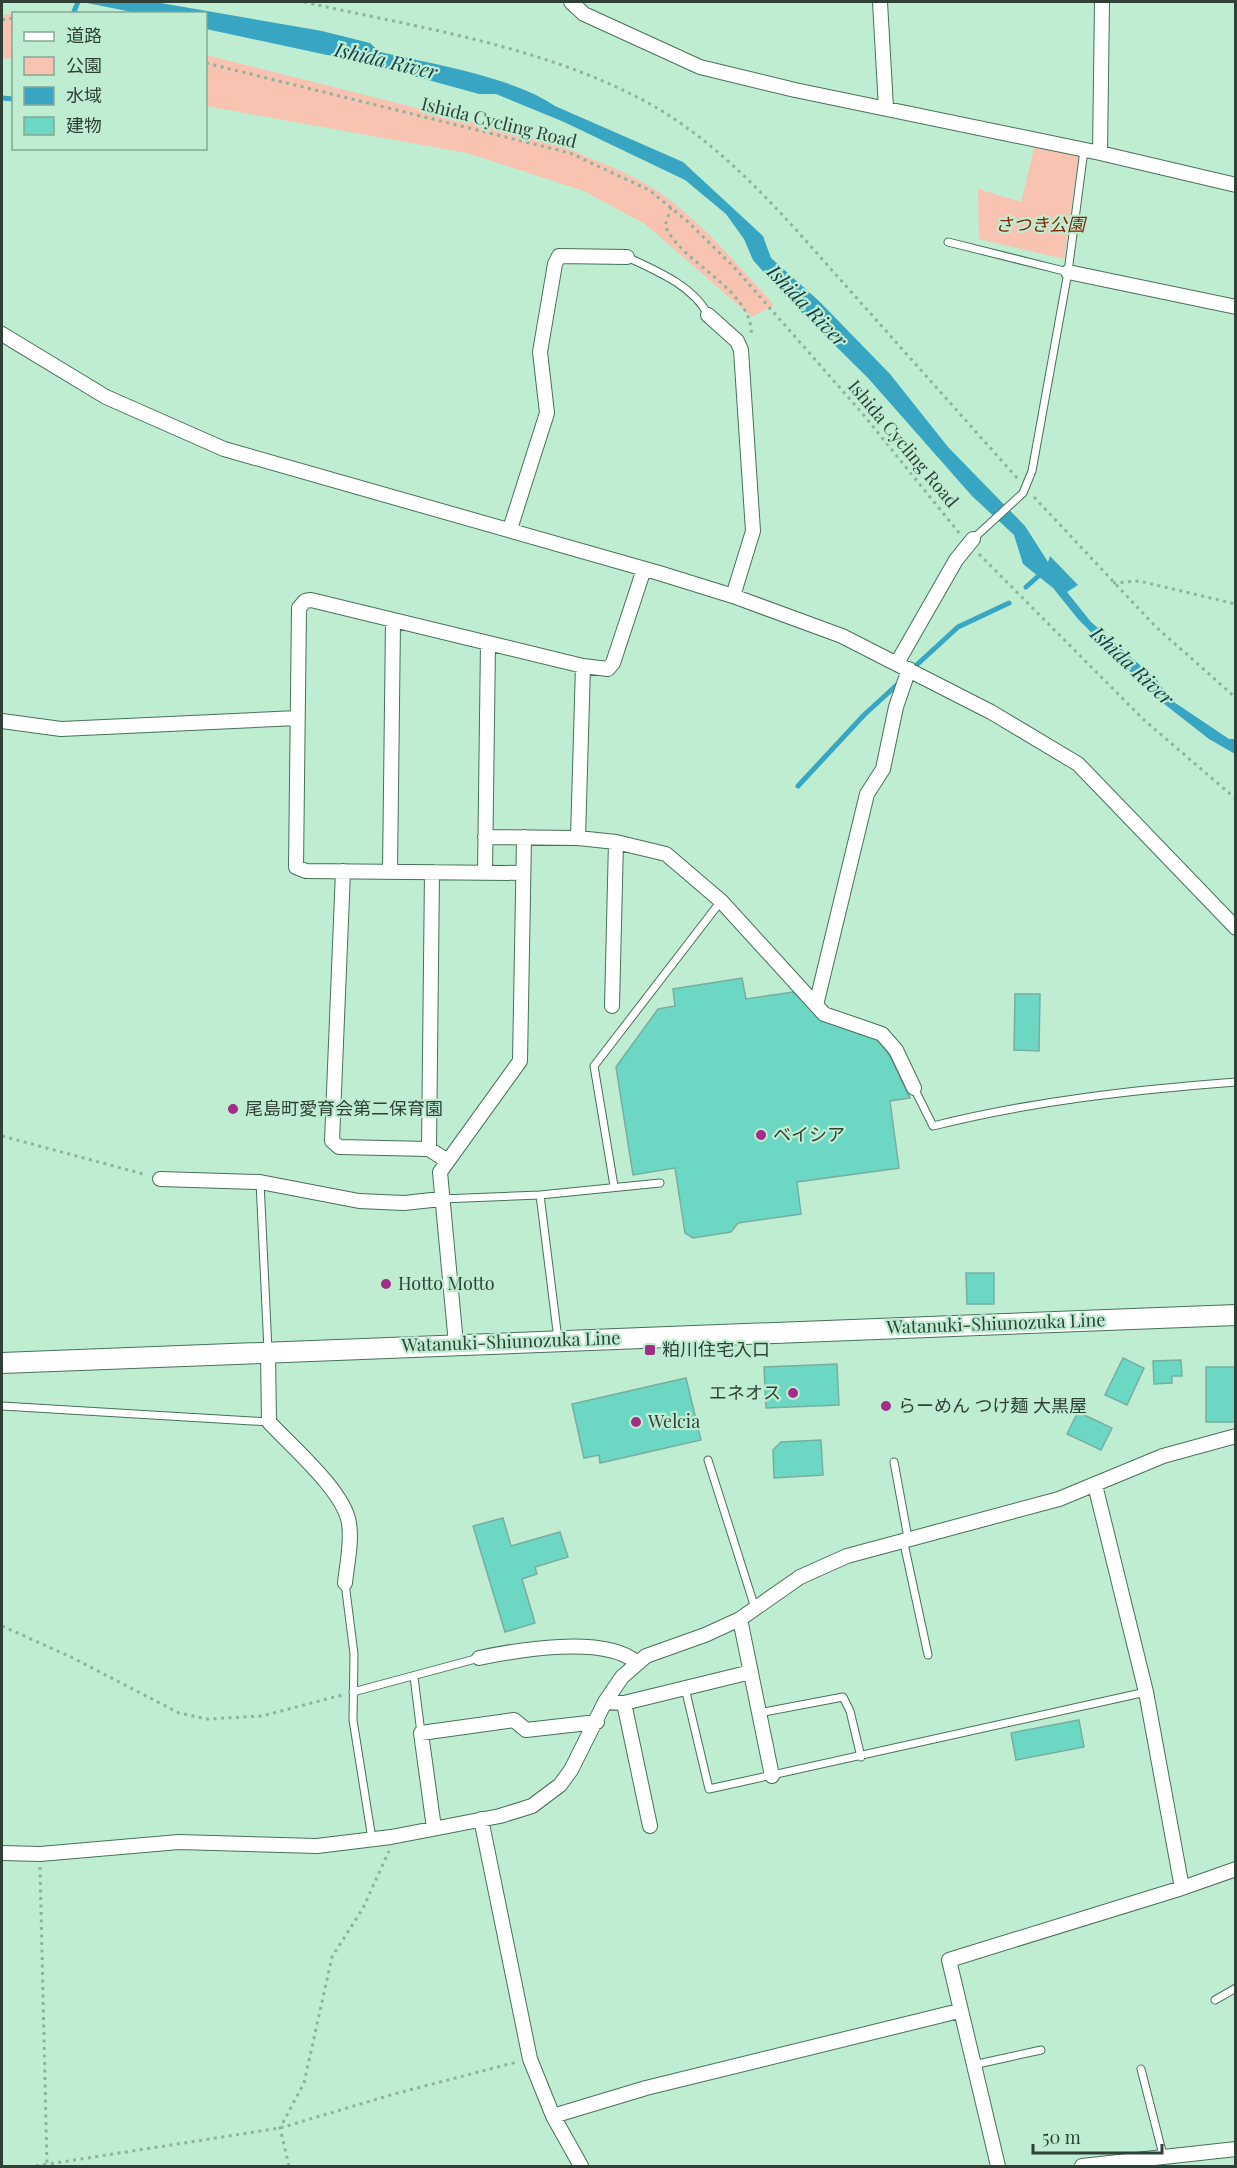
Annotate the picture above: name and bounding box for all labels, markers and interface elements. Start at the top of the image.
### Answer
legend [12,12,207,150]
text: 道路 [66,23,102,47]
water label: Ishida River [331,34,442,85]
text: 公園 [66,53,102,77]
text: 水域 [66,83,102,107]
street label: Ishida Cycling Road [419,91,580,153]
text: 建物 [66,113,102,137]
park label: さつき公園 [995,212,1088,236]
water label: Ishida River [761,257,855,353]
street label: Ishida Cycling Road [843,375,965,513]
water label: Ishida River [1085,619,1182,711]
place label: 尾島町愛育会第二保育園 [245,1096,443,1120]
marker: 尾島町愛育会第二保育園 [226,1102,240,1116]
place label: ベイシア [773,1122,845,1146]
marker: ベイシア [754,1128,768,1142]
place label: Hotto Motto [398,1271,495,1295]
marker: Hotto Motto [379,1277,393,1291]
street label: Watanuki-Shiunozuka Line [885,1307,1106,1339]
street label: Watanuki-Shiunozuka Line [400,1325,621,1357]
place label: 粕川住宅入口 [662,1337,770,1361]
marker: 粕川住宅入口 [643,1343,657,1357]
place label: エネオス [709,1380,781,1404]
marker: エネオス [786,1386,800,1400]
place label: らーめん つけ麺 大黒屋 [898,1393,1087,1417]
marker: らーめん つけ麺 大黒屋 [879,1399,893,1413]
place label: Welcia [647,1409,700,1433]
marker: Welcia [629,1415,643,1429]
scale bar [1033,2117,1162,2155]
text: 50 m [1042,2125,1081,2149]

